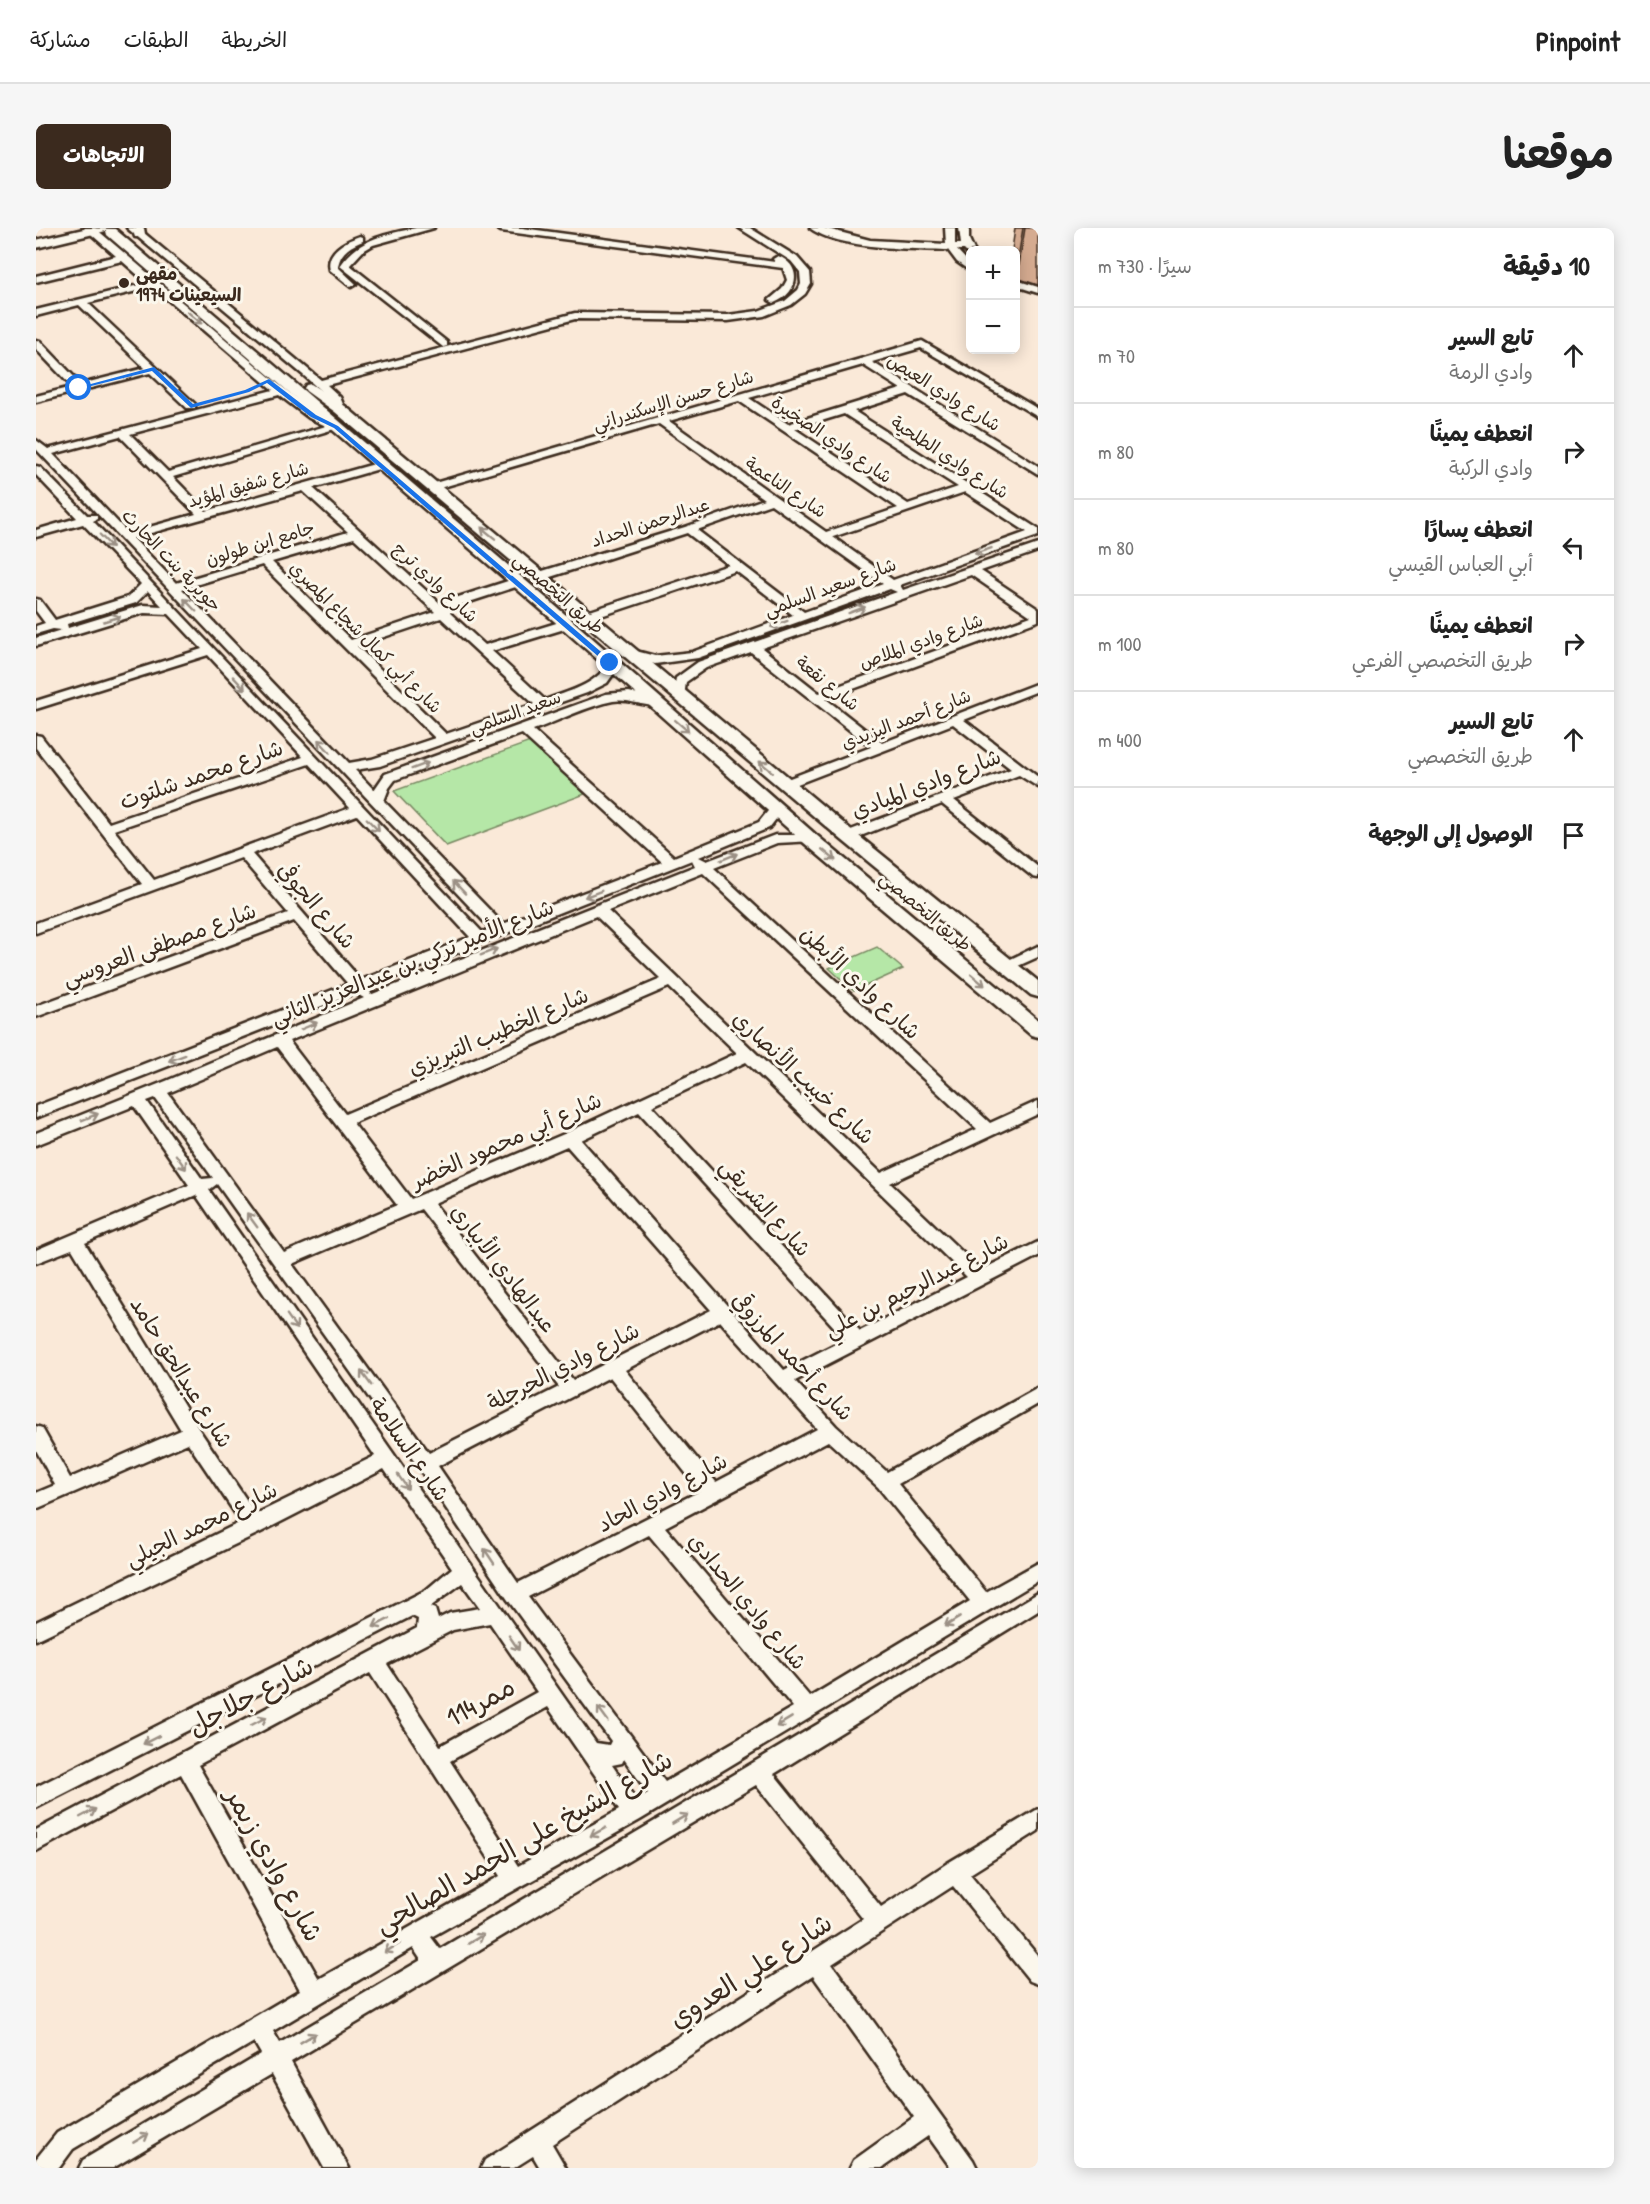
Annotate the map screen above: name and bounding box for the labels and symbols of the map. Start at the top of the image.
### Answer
place label: مقهى السيعينات 1974 [136,261,241,307]
marker: مقهى السيعينات 1974 [117,276,131,290]
one-way arrow [187,311,202,325]
street label: شارع وادي العيص [882,347,1006,438]
street label: شارع حسن الإسكندراني [589,364,758,440]
route start [65,374,91,400]
street label: شارع وادي الصخيرة [766,389,897,490]
street label: شارع وادي الطلحية [886,410,1014,505]
street label: شارع الناعمة [740,451,832,523]
street label: شارع شفيق المؤيد [185,455,311,513]
street label: عبدالرحمن الحداد [588,491,712,553]
street label: جويرية بنت الحارث [116,503,228,617]
street label: جامع ابن طولون [203,515,318,572]
one-way arrow [480,527,496,540]
one-way arrow [99,534,113,549]
street label: شارع وادي ترج [387,536,484,629]
street label: طريق التخصصي [506,547,610,642]
one-way arrow [974,547,993,558]
street label: شارع سعيد السلمي [760,551,901,626]
street label: شارع أبي كمال شجاع المصري [281,555,448,722]
one-way arrow [182,598,197,613]
one-way arrow [847,604,866,615]
street label: شارع وادي الملاص [856,607,987,676]
one-way arrow [102,613,121,624]
one-way arrow [771,620,789,631]
route end [596,649,622,675]
street label: شارع نقعة [791,650,865,716]
one-way arrow [232,676,246,691]
street label: شارع أحمد اليزيدي [837,683,975,756]
street label: سعيد السلمي [466,684,566,744]
one-way arrow [674,719,689,733]
street label: شارع محمد شلتوت [115,732,287,817]
one-way arrow [317,739,331,754]
street label: شارع وادي الميادي [847,741,1006,827]
one-way arrow [410,760,429,771]
one-way arrow [759,760,774,774]
one-way arrow [365,818,380,833]
one-way arrow [821,848,837,861]
one-way arrow [719,851,738,862]
street label: شارع الجوفي [269,855,363,956]
street label: طريق التخصصي [872,865,977,960]
one-way arrow [452,879,467,894]
one-way arrow [584,890,603,901]
street label: شارع الأمير تركي بن عبدالعزيز الثاني [266,891,560,1037]
street label: شارع مصطفى العروسي [58,895,262,998]
street label: شارع وادي الأبطن [793,918,928,1047]
one-way arrow [480,946,498,957]
one-way arrow [970,973,986,986]
street label: شارع الخطيب التبريزي [403,979,594,1084]
street label: شارع خبيب الأنصاري [725,1003,881,1152]
one-way arrow [299,1020,318,1031]
one-way arrow [168,1053,187,1064]
street label: شارع أبي محمود الخضر [404,1084,608,1201]
one-way arrow [80,1111,99,1122]
street label: شارع الشريقي [710,1151,818,1266]
one-way arrow [175,1153,187,1169]
street label: عبدالهادي الأبياري [443,1197,564,1340]
one-way arrow [245,1213,258,1229]
street label: شارع عبدالرحيم بن علي [819,1226,1015,1349]
street label: شارع أحمد المرزوقي [724,1285,861,1428]
street label: شارع عبدالحق حامد [123,1291,240,1454]
one-way arrow [286,1313,298,1330]
street label: شارع وادي الحرجلة [482,1315,645,1419]
one-way arrow [359,1371,372,1387]
street label: شارع السلامة [362,1391,457,1507]
street label: شارع وادي الحاد [592,1445,733,1541]
street label: شارع محمد الجيلي [120,1474,284,1578]
one-way arrow [397,1474,410,1490]
street label: شارع وادي الحدادي [680,1526,814,1677]
one-way arrow [483,1548,495,1564]
one-way arrow [944,1616,961,1628]
one-way arrow [372,1617,390,1629]
one-way arrow [508,1634,520,1650]
street label: شارع جلاجل [181,1647,320,1745]
street label: ممر114 [439,1667,521,1735]
one-way arrow [597,1706,609,1722]
one-way arrow [250,1715,268,1726]
one-way arrow [776,1716,793,1728]
one-way arrow [143,1734,160,1746]
street label: شارع الشيخ على الحمد الصالحي [367,1741,682,1946]
street label: شارع وادي زيمر [215,1779,332,1949]
one-way arrow [78,1807,96,1818]
one-way arrow [671,1812,688,1824]
one-way arrow [590,1826,607,1838]
street label: شارع علي العدوي [661,1904,842,2041]
one-way arrow [467,1933,484,1945]
one-way arrow [384,1943,401,1955]
one-way arrow [299,2032,316,2044]
one-way arrow [132,2132,149,2144]

